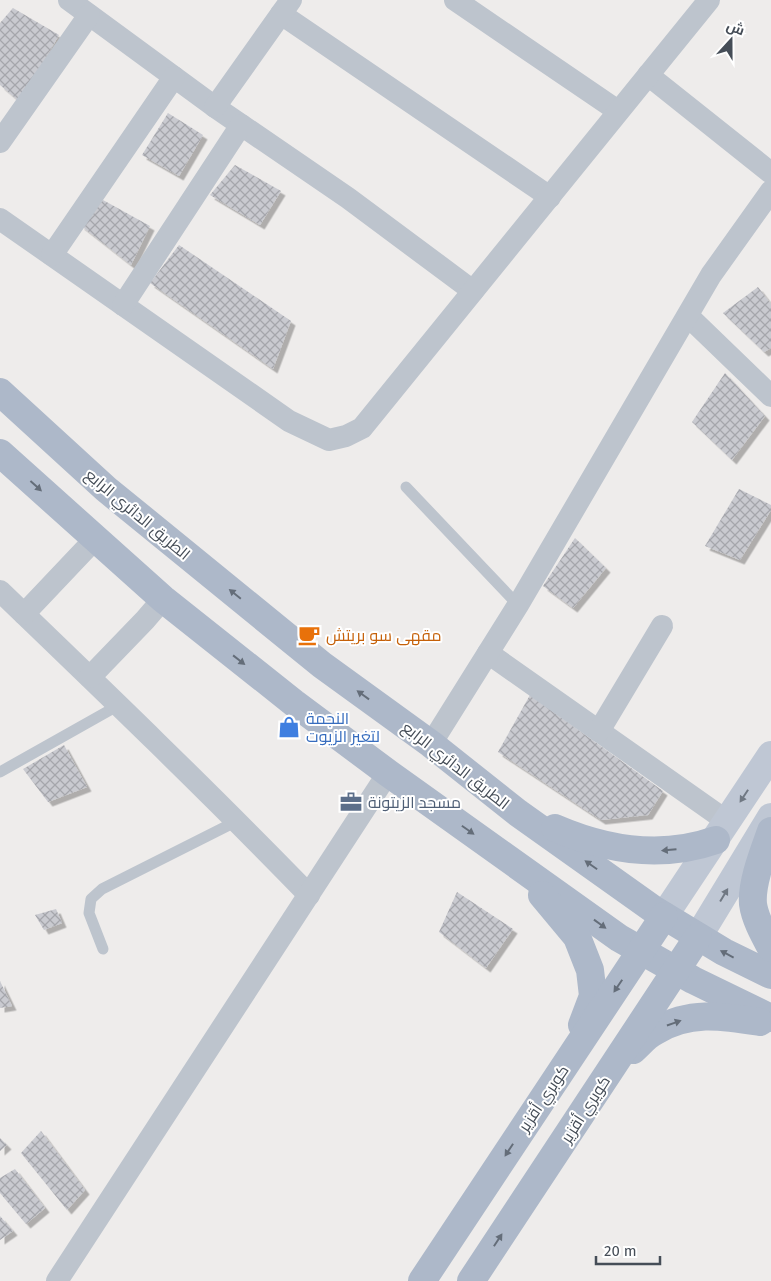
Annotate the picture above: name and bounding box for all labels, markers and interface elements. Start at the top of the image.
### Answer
north arrow [706,15,756,65]
text: ش [724,17,747,39]
street label: الطريق الدائري الرابع [79,465,194,567]
one-way arrow [30,480,42,492]
one-way arrow [229,589,242,600]
cafe icon: مقهى سو بريتش [296,622,322,648]
place label: مقهى سو بريتش [326,626,441,646]
one-way arrow [232,654,245,665]
one-way arrow [357,689,370,700]
place label: النجمة لتغير الزيوت [306,709,380,746]
shop icon: النجمة لتغير الزيوت [276,714,302,740]
street label: الطريق الدائري الرابع [396,718,513,816]
office icon: مسجد الزيتونة [338,789,364,815]
one-way arrow [740,789,749,803]
place label: مسجد الزيتونة [368,793,461,812]
one-way arrow [461,824,474,835]
one-way arrow [660,846,676,854]
one-way arrow [584,860,598,870]
one-way arrow [719,889,728,902]
one-way arrow [593,919,607,929]
one-way arrow [721,949,734,958]
one-way arrow [613,979,623,993]
one-way arrow [667,1019,682,1027]
street label: كوبري أقزير [514,1061,576,1138]
street label: كويري أقزير [556,1072,617,1149]
one-way arrow [504,1143,514,1157]
one-way arrow [493,1234,503,1247]
scale bar [596,1234,660,1266]
text: 20 m [604,1242,637,1260]

